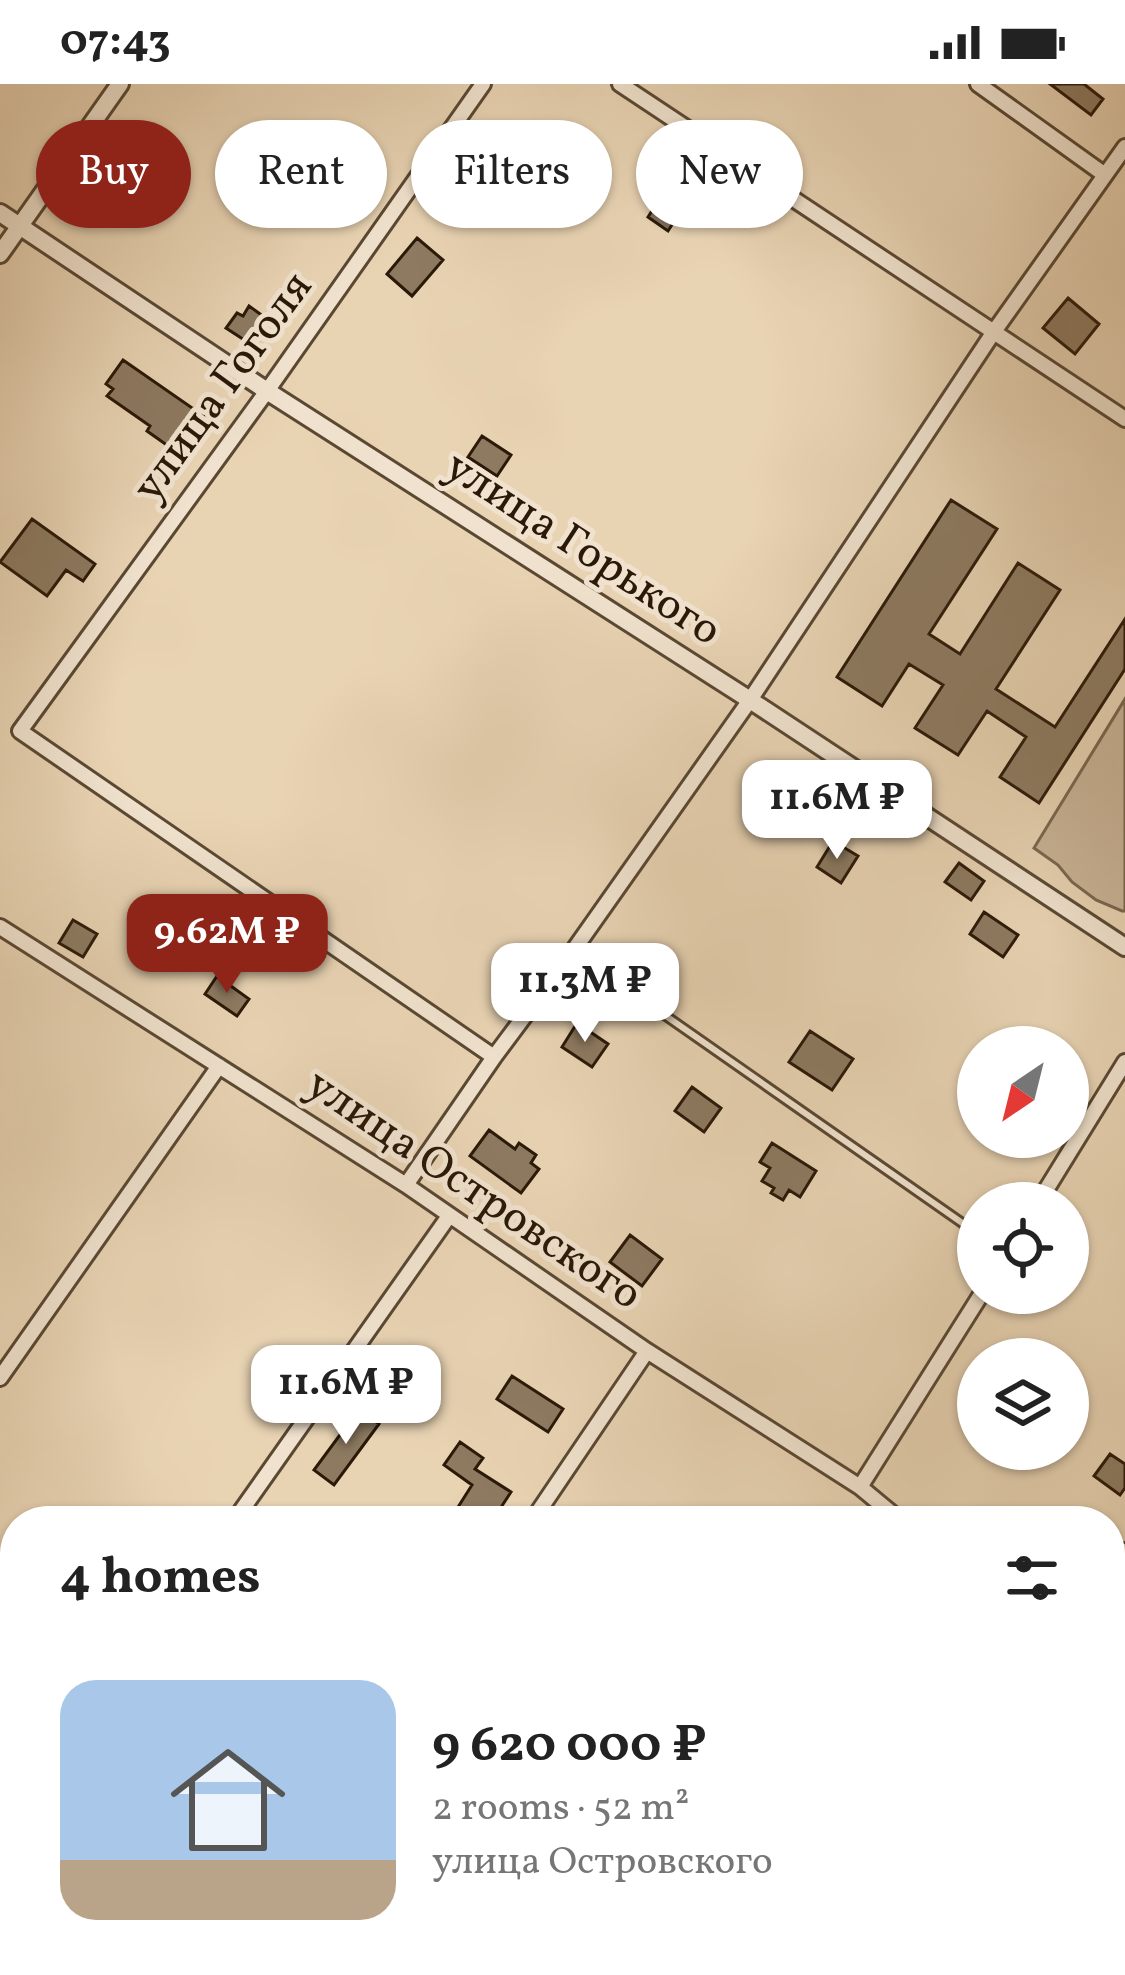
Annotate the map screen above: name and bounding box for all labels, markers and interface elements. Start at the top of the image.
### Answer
text: 07:43 [60,11,171,74]
chip: Buy [36,120,191,228]
chip: Rent [215,120,387,228]
chip: Filters [411,120,612,228]
chip: New [636,120,803,228]
street label: улица Гоголя [119,260,329,516]
street label: улица Горького [431,437,733,663]
pin: 11.6M ₽ [726,760,948,862]
text: 11.6M ₽ [769,772,905,826]
pin: 9.62M ₽ [116,894,338,996]
text: 9.62M ₽ [154,906,300,960]
pin: 11.3M ₽ [474,943,696,1045]
text: 11.3M ₽ [518,955,652,1009]
north arrow [957,1026,1089,1158]
map controls [957,1026,1089,1470]
street label: улица Островского [292,1055,654,1327]
button: locate [957,1182,1089,1314]
button: layers [957,1338,1089,1470]
pin: 11.6M ₽ [235,1345,457,1447]
text: 11.6M ₽ [278,1357,414,1411]
text: 4 homes [60,1543,261,1614]
icon: filters [999,1545,1065,1611]
text: 9 620 000 ₽ [432,1711,707,1782]
icon: home [156,1728,300,1872]
text: 2 rooms · 52 m² [432,1782,689,1836]
text: улица Островского [432,1836,773,1890]

